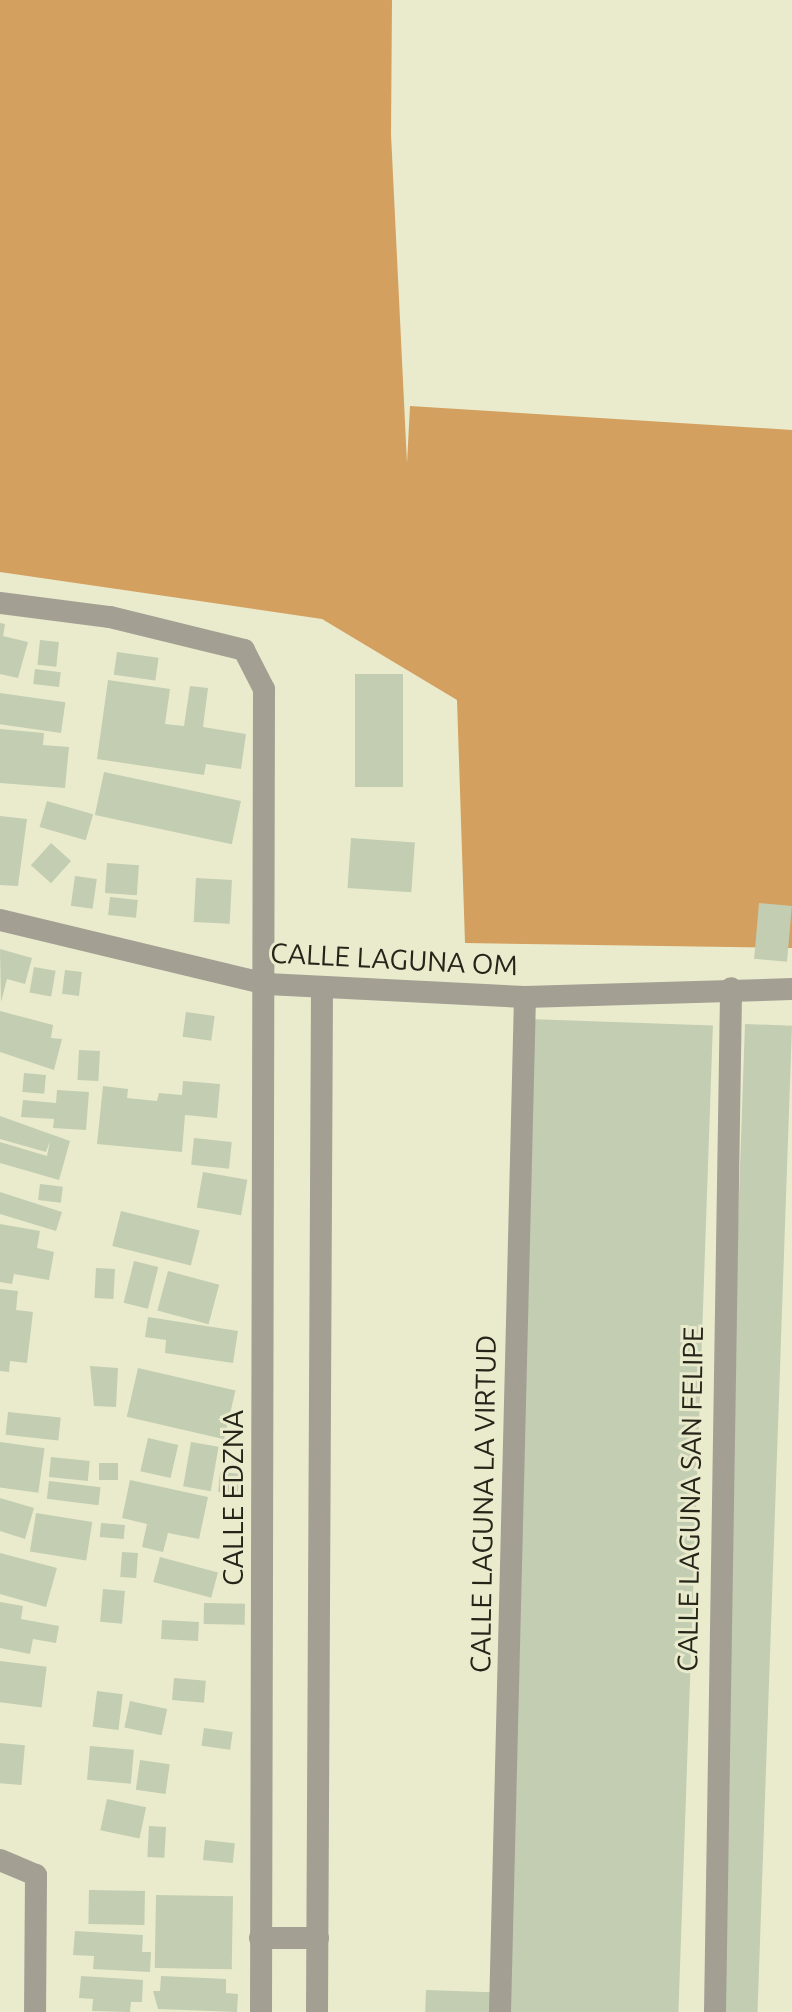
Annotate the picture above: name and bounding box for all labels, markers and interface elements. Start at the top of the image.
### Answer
street label: CALLE LAGUNA OM [269,936,519,982]
street label: CALLE LAGUNA SAN FELIPE [670,1326,710,1672]
street label: CALLE LAGUNA LA VIRTUD [463,1335,503,1673]
street label: CALLE EDZNA [216,1410,250,1586]

